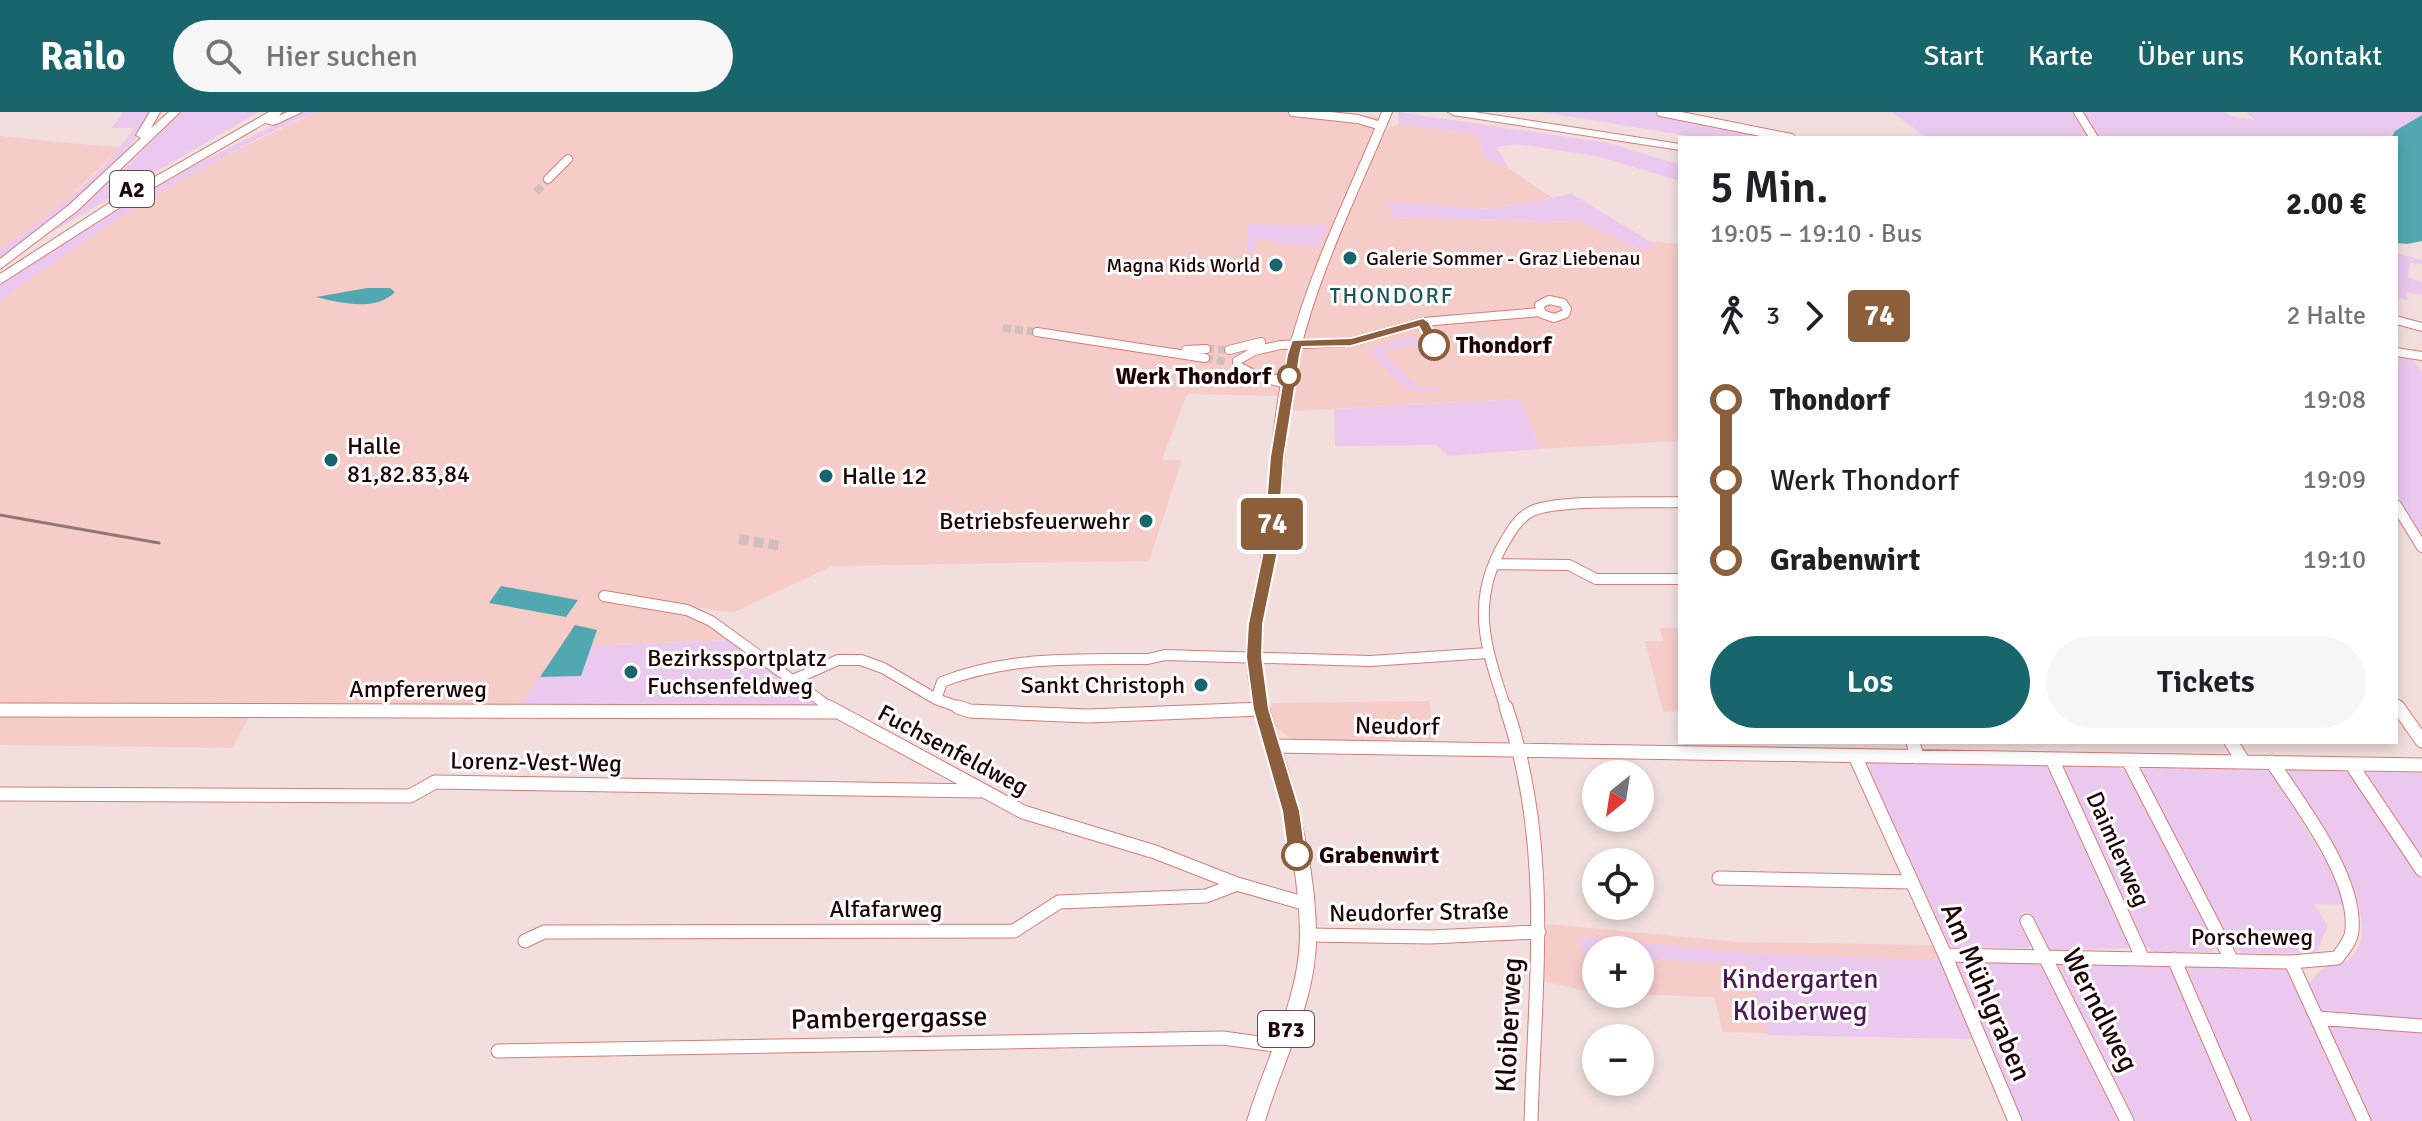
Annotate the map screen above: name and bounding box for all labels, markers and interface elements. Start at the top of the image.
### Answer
search box [173,20,733,92]
text: Railo [40,33,125,80]
icon: search [201,34,245,78]
text: Hier suchen [265,38,418,75]
text: Start [1924,39,1984,73]
text: Karte [2028,39,2093,73]
text: Über uns [2137,39,2244,73]
text: Kontakt [2288,39,2382,73]
text: 5 Min. [1710,161,1828,215]
road number: A2 [110,171,154,207]
text: 2.00 € [2286,186,2366,223]
text: 19:05 – 19:10 · Bus [1710,218,1922,250]
place label: Galerie Sommer - Graz Liebenau [1366,246,1640,271]
marker: Galerie Sommer - Graz Liebenau [1341,249,1359,267]
place label: Magna Kids World [1106,253,1260,278]
marker: Magna Kids World [1267,256,1285,274]
district label: THONDORF [1330,282,1454,309]
icon: walk [1710,294,1754,338]
icon: forward [1792,294,1836,338]
text: 74 [1864,299,1894,333]
text: 3 [1766,300,1780,332]
text: 2 Halte [2286,300,2366,332]
marker: Thondorf [1419,330,1449,360]
place label: Thondorf [1456,330,1553,360]
place label: Werk Thondorf [1115,361,1272,391]
marker: Werk Thondorf [1278,365,1300,387]
text: Thondorf [1770,382,1889,419]
text: 19:08 [2303,384,2366,416]
place label: Halle 81,82.83,84 [347,431,470,489]
marker: Halle 81,82.83,84 [322,451,340,469]
place label: Halle 12 [842,461,927,491]
text: Werk Thondorf [1770,462,1959,499]
text: 19:09 [2303,464,2366,496]
marker: Halle 12 [817,467,835,485]
line badge: 74 [1236,498,1308,550]
place label: Betriebsfeuerwehr [939,506,1130,536]
text: 74 [1257,507,1287,541]
marker: Betriebsfeuerwehr [1137,512,1155,530]
text: Grabenwirt [1770,542,1920,579]
text: 19:10 [2303,544,2366,576]
button: Los [1710,636,2030,728]
button: Tickets [2046,636,2366,728]
place label: Bezirkssportplatz Fuchsenfeldweg [647,643,827,701]
marker: Bezirkssportplatz Fuchsenfeldweg [622,663,640,681]
place label: Sankt Christoph [1020,670,1185,700]
street label: Ampfererweg [349,674,487,704]
marker: Sankt Christoph [1192,676,1210,694]
street label: Fuchsenfeldweg [873,698,1033,802]
street label: Neudorf [1355,710,1440,742]
street label: Lorenz-Vest-Weg [450,746,622,778]
north arrow [1582,760,1654,832]
map controls [1582,760,1654,1096]
street label: Daimlerweg [2079,787,2157,911]
marker: Grabenwirt [1282,840,1312,870]
place label: Grabenwirt [1319,840,1439,870]
button: locate [1582,848,1654,920]
street label: Alfafarweg [830,894,942,924]
street label: Neudorfer Straße [1329,895,1509,929]
street label: Am Mühlgraben [1933,898,2039,1086]
street label: Porscheweg [2191,922,2313,952]
button: + [1582,936,1654,1008]
street label: Werndlweg [2054,943,2146,1077]
street label: Kloiberweg [1488,957,1530,1093]
park label: Kindergarten Kloiberweg [1721,962,1879,1028]
street label: Pambergergasse [790,999,988,1037]
road number: B73 [1258,1011,1314,1047]
button: − [1582,1024,1654,1096]

